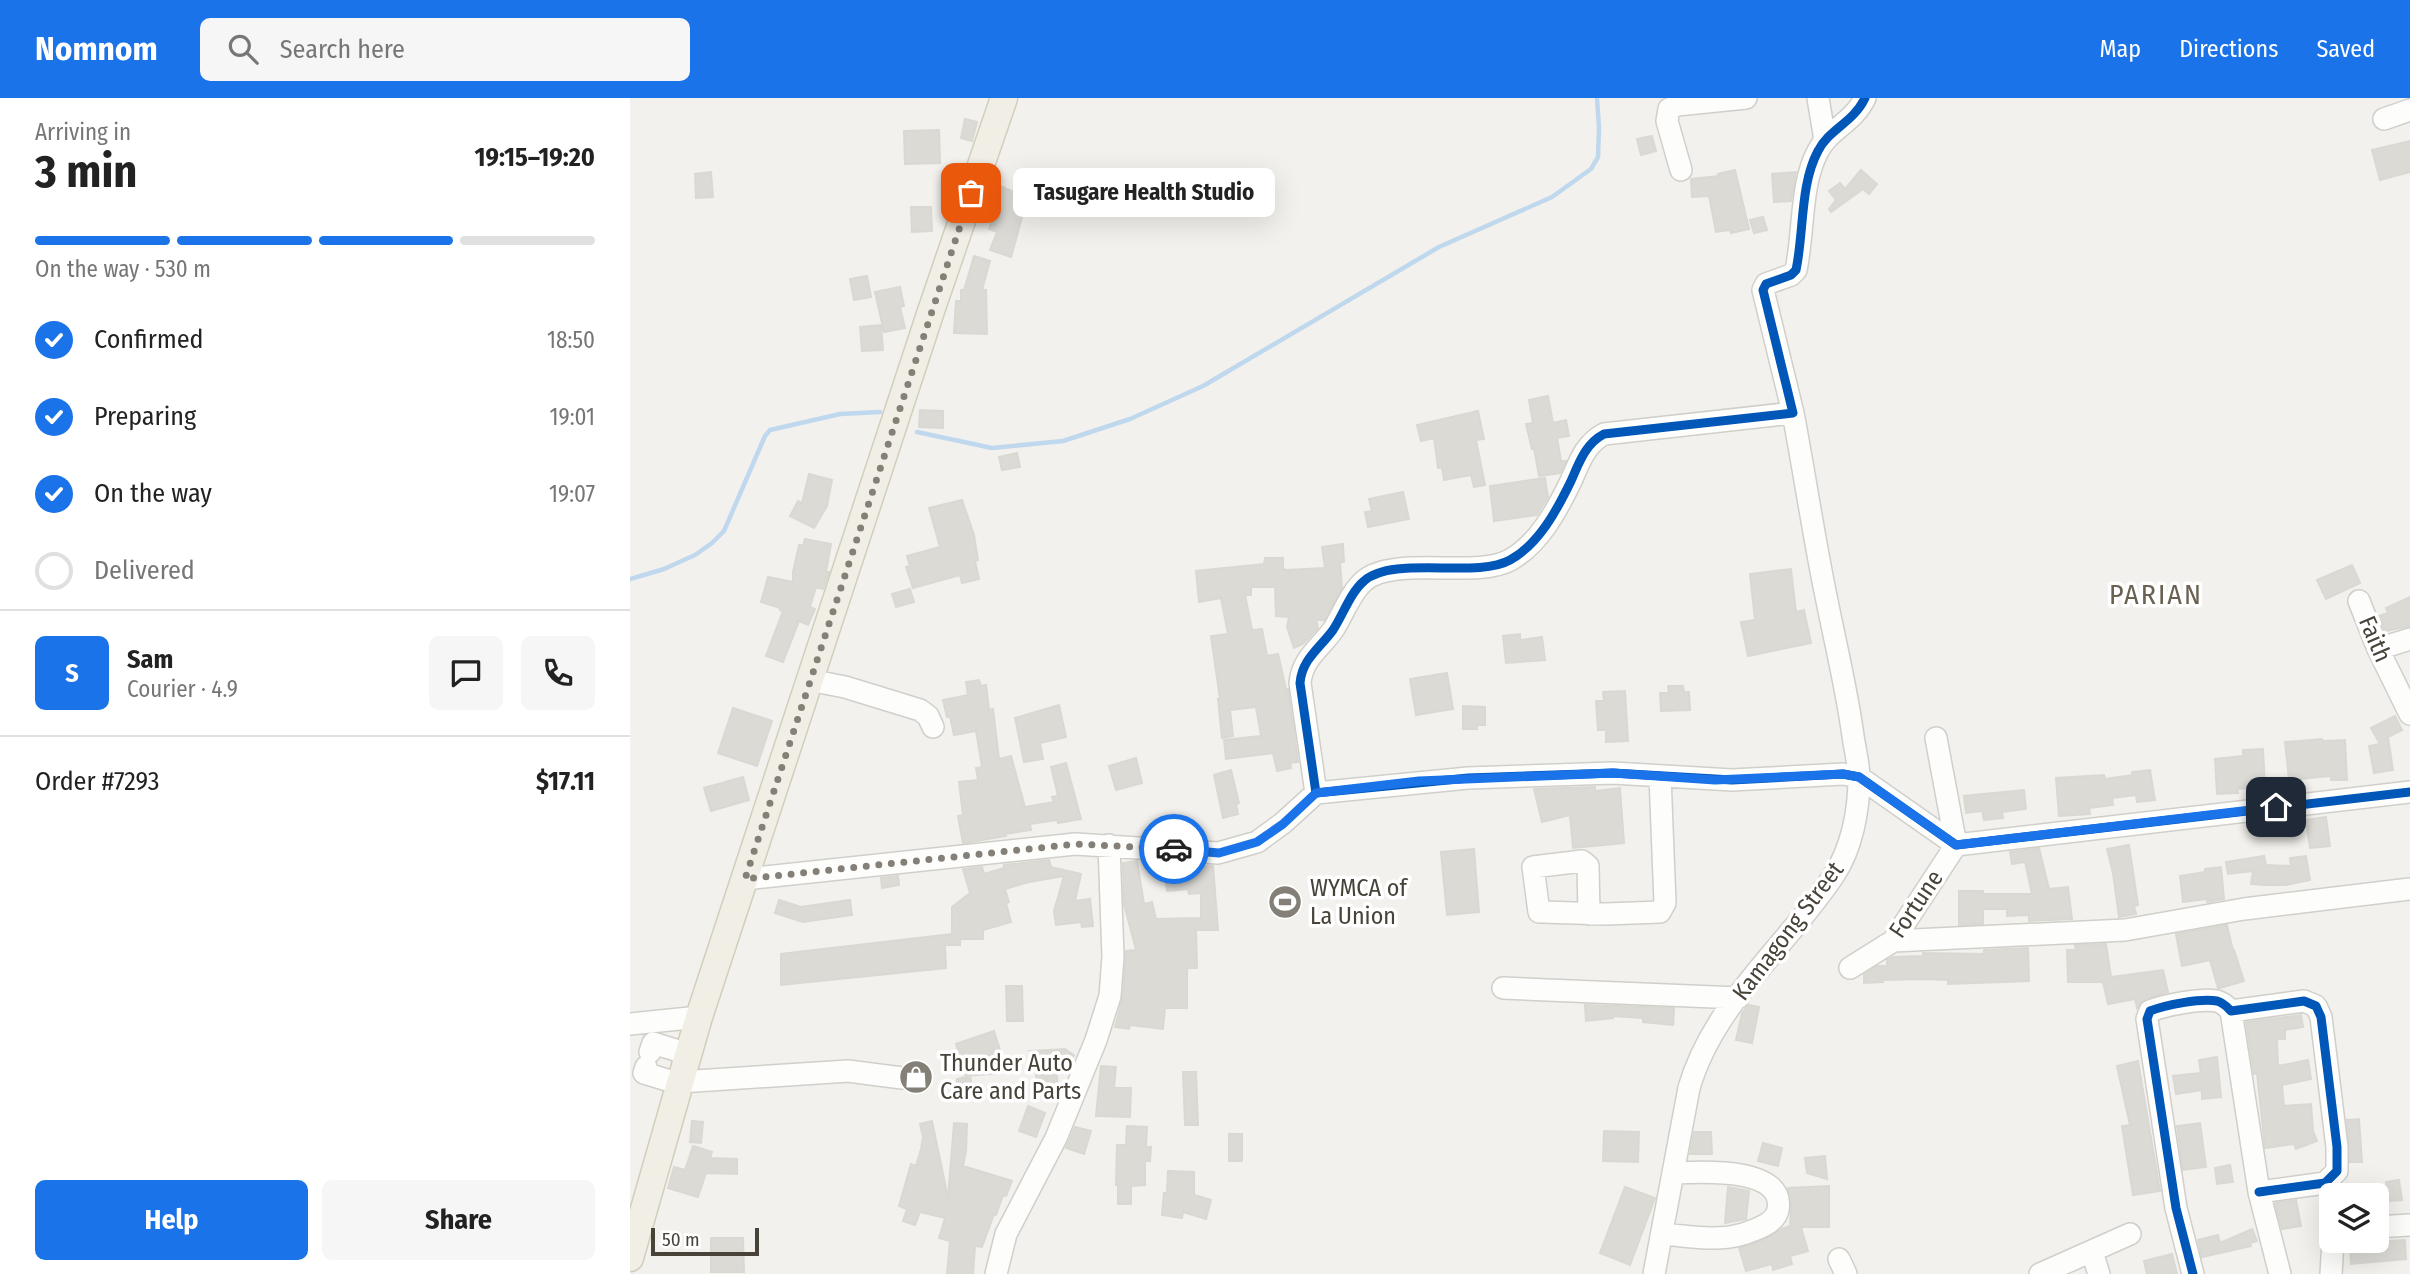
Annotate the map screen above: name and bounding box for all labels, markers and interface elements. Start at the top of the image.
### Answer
search box [200,18,690,81]
text: Nomnom [35,29,158,69]
icon: search [224,30,262,68]
text: Search here [280,34,405,65]
text: Map [2100,35,2141,63]
text: Directions [2179,35,2278,63]
text: Saved [2316,35,2375,63]
text: Arriving in [35,118,131,146]
text: 19:15–19:20 [475,142,595,173]
text: 3 min [35,144,137,199]
pin [941,163,1001,223]
callout: Tasugare Health Studio [1013,168,1276,217]
icon: bag [952,174,990,212]
text: Tasugare Health Studio [1034,178,1254,206]
text: On the way · 530 m [35,255,211,283]
icon: check [35,321,73,359]
text: Confirmed [94,324,204,355]
text: 18:50 [547,326,595,354]
icon: check [35,398,73,436]
text: Preparing [94,401,196,432]
text: 19:01 [550,403,595,431]
icon: check [35,475,73,513]
text: On the way [94,478,212,509]
text: 19:07 [549,480,595,508]
text: Delivered [94,555,195,586]
district label: PARIAN [2109,578,2203,611]
street label: Faith [2353,612,2397,666]
button: chat [429,636,503,710]
button: phone [521,636,595,710]
text: Sam [127,644,173,675]
text: S [65,658,79,689]
text: Courier · 4.9 [127,675,238,703]
text: Order #7293 [35,766,159,797]
text: $17.11 [536,766,595,797]
pin [2246,777,2306,837]
icon: home [2257,788,2295,826]
courier [1139,814,1209,884]
icon: car [1155,830,1193,868]
street label: Kamagong Street [1727,856,1849,1006]
street label: Fortune [1883,865,1949,943]
place label: WYMCA of La Union [1310,874,1408,930]
sports icon: WYMCA of La Union [1266,883,1304,921]
place label: Thunder Auto Care and Parts [940,1049,1081,1105]
shop icon: Thunder Auto Care and Parts [897,1058,935,1096]
button: Help [35,1180,308,1260]
button: Share [322,1180,595,1260]
map controls [2319,1183,2389,1253]
button: layers [2319,1183,2389,1253]
scale bar [651,1225,760,1257]
text: 50 m [662,1228,700,1251]

